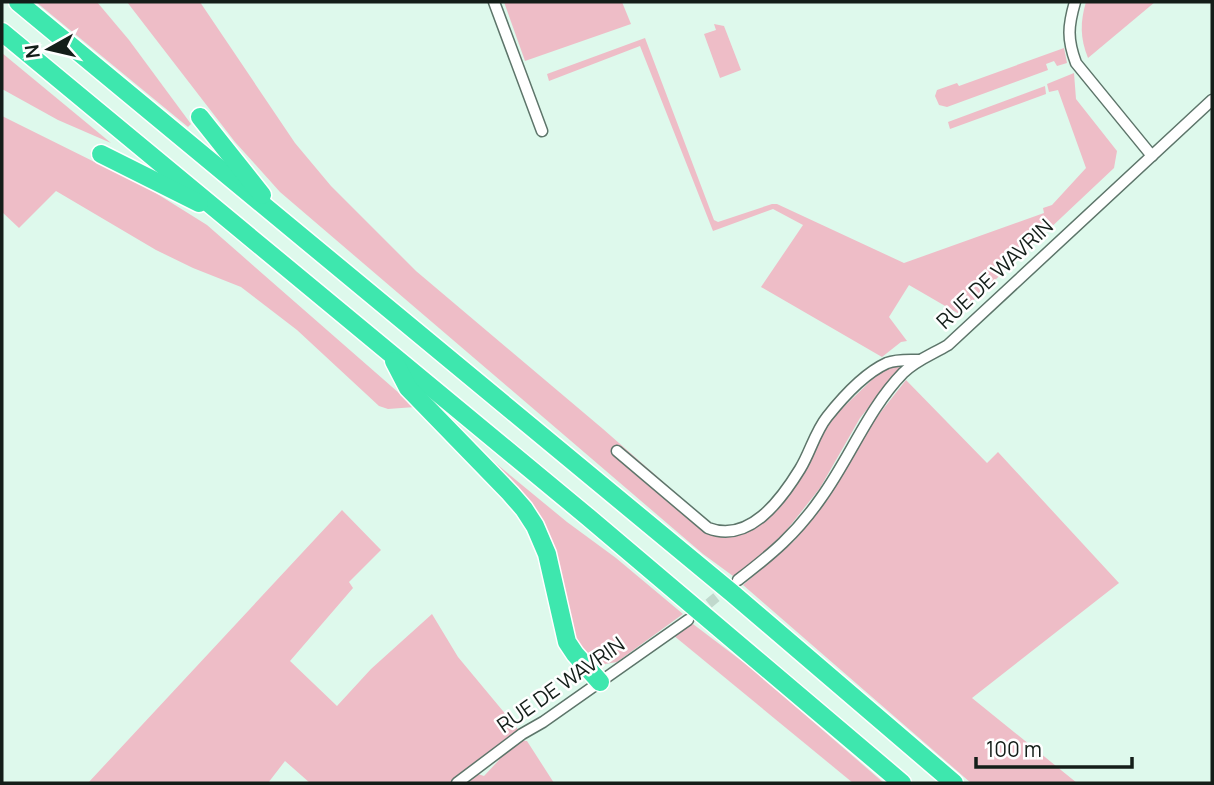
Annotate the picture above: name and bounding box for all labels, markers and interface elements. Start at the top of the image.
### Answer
north arrow [14,14,84,84]
text: N [18,43,46,60]
street label: RUE DE WAVRIN [930,212,1059,335]
street label: RUE DE WAVRIN [491,630,630,739]
scale bar [976,726,1132,770]
text: 100 m [986,735,1042,763]

